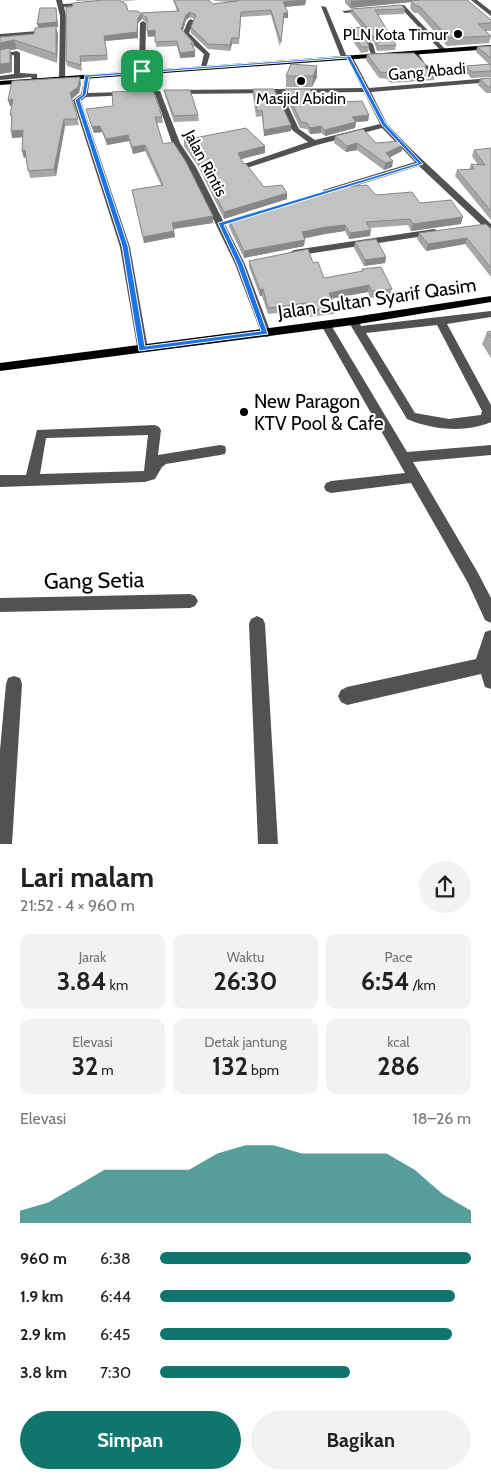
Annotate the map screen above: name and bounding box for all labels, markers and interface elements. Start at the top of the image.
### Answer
place label: PLN Kota Timur [343,25,449,44]
marker: PLN Kota Timur [452,28,464,40]
pin [121,50,163,92]
icon: arrive [128,57,156,85]
street label: Gang Abadi [388,59,467,84]
marker: Masjid Abidin [295,75,307,87]
place label: Masjid Abidin [256,89,346,108]
street label: Jalan Rintis [180,126,231,200]
street label: Jalan Sultan Syarif Qasim [275,273,478,324]
place label: New Paragon KTV Pool & Cafe [254,390,384,435]
marker: New Paragon KTV Pool & Cafe [238,406,250,418]
street label: Gang Setia [44,566,145,595]
text: Lari malam [20,860,154,894]
button: share [419,861,471,913]
text: 21:52 · 4 × 960 m [20,896,135,915]
text: Jarak [79,948,106,966]
text: Waktu [227,948,264,966]
text: Pace [385,948,412,966]
text: 3.84 [57,966,106,996]
text: 26:30 [214,966,277,996]
text: 6:54 [361,966,410,996]
text: km [106,976,128,994]
text: /km [410,976,436,994]
text: Elevasi [72,1033,113,1051]
text: Detak jantung [204,1033,287,1051]
text: kcal [387,1033,410,1051]
text: 32 [71,1051,98,1081]
text: 132 [212,1051,248,1081]
text: 286 [377,1051,420,1081]
text: m [98,1061,114,1079]
text: bpm [248,1061,279,1079]
text: Elevasi [20,1109,66,1128]
text: 18–26 m [413,1109,471,1128]
text: 960 m [20,1249,67,1268]
text: 6:38 [100,1249,131,1268]
text: 1.9 km [20,1287,63,1306]
text: 6:44 [100,1287,131,1306]
text: 2.9 km [20,1325,66,1344]
text: 6:45 [100,1325,130,1344]
text: 3.8 km [20,1363,67,1382]
text: 7:30 [100,1363,131,1382]
button: Simpan [20,1411,241,1469]
button: Bagikan [251,1411,471,1469]

